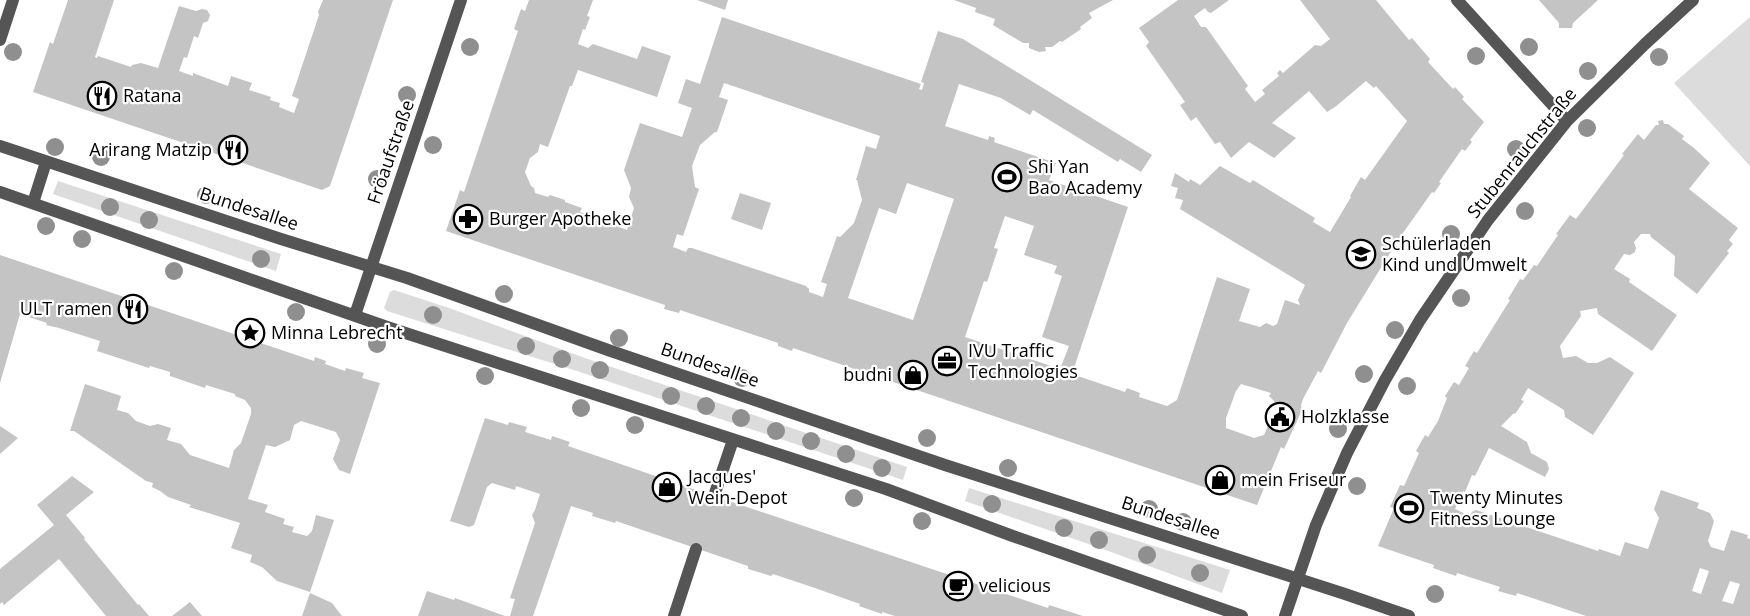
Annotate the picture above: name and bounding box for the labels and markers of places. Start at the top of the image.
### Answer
restaurant icon: Ratana [86,80,118,112]
place label: Ratana [123,83,182,107]
restaurant icon: Arirang Matzip [217,134,249,166]
place label: Arirang Matzip [89,137,212,161]
place label: Shi Yan Bao Academy [1028,154,1143,199]
sports icon: Shi Yan Bao Academy [991,161,1023,193]
pharmacy icon: Burger Apotheke [452,203,484,235]
place label: Burger Apotheke [489,206,631,230]
place label: Schülerladen Kind und Umwelt [1382,231,1527,276]
school or university icon: Schülerladen Kind und Umwelt [1345,238,1377,270]
restaurant icon: ULT ramen [117,293,149,325]
place label: ULT ramen [20,296,112,320]
place icon: Minna Lebrecht [234,317,266,349]
place label: Minna Lebrecht [271,320,403,344]
place label: IVU Traffic Technologies [968,338,1078,383]
office icon: IVU Traffic Technologies [931,345,963,377]
shop icon: budni [897,359,929,391]
place label: budni [843,362,892,386]
public building icon: Holzklasse [1264,401,1296,433]
place label: Holzklasse [1301,404,1389,428]
place label: Jacques' Wein-Depot [686,464,788,509]
shop icon: mein Friseur [1204,464,1236,496]
place label: mein Friseur [1241,467,1347,491]
shop icon: Jacques' Wein-Depot [651,471,683,503]
place label: Twenty Minutes Fitness Lounge [1430,485,1563,530]
sports icon: Twenty Minutes Fitness Lounge [1393,492,1425,524]
cafe icon: velicious [942,570,974,602]
place label: velicious [979,573,1051,597]

